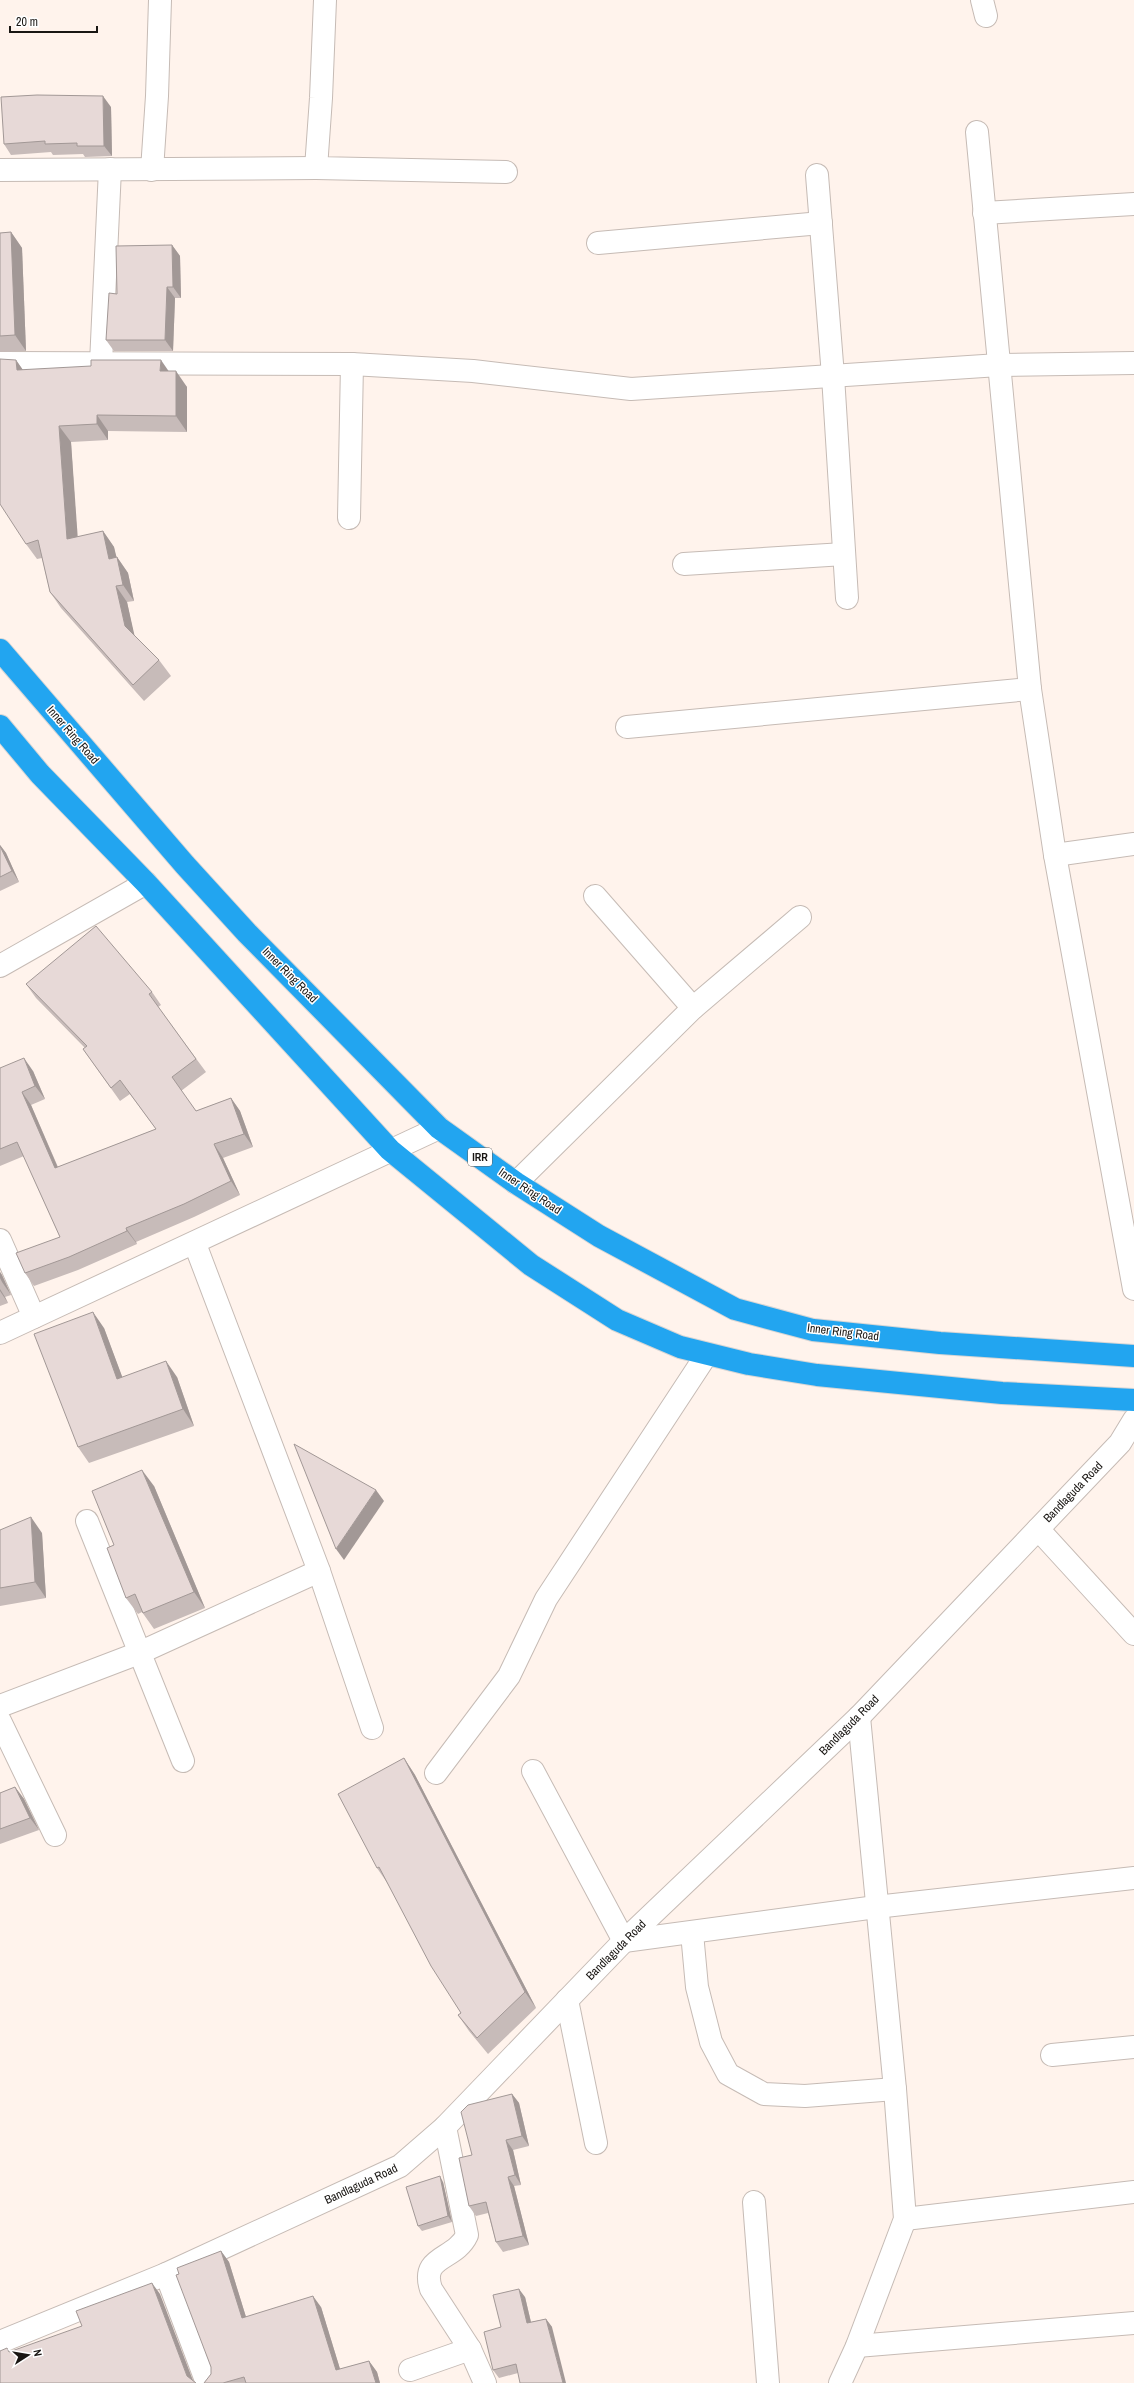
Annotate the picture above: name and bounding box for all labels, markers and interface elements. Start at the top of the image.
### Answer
scale bar [10,8,97,34]
text: 20 m [16,14,38,30]
street label: Inner Ring Road [43,702,103,768]
street label: Inner Ring Road [259,944,321,1006]
road number: IRR [468,1148,492,1166]
street label: Inner Ring Road [496,1164,564,1218]
street label: Inner Ring Road [806,1320,880,1344]
street label: Bandlaguda Road [1040,1458,1106,1526]
street label: Bandlaguda Road [815,1691,883,1759]
street label: Bandlaguda Road [582,1916,650,1984]
street label: Bandlaguda Road [322,2160,400,2208]
north arrow [8,2335,48,2375]
text: N [30,2348,45,2358]

